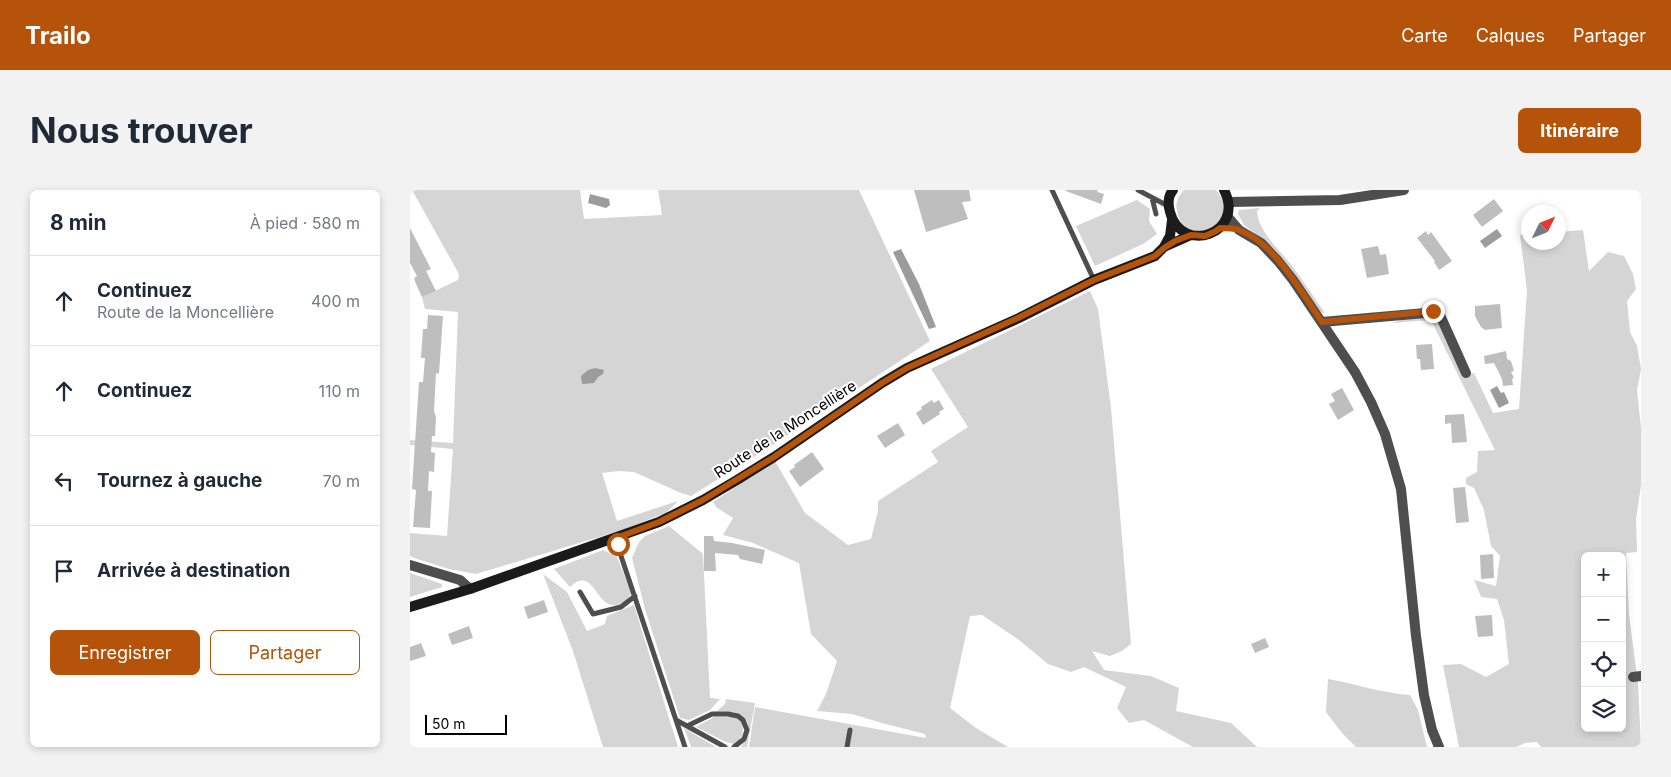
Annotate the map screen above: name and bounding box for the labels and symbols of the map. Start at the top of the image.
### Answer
north arrow [1521,205,1566,250]
route end [1422,300,1445,323]
street label: Route de la Moncellière [710,376,860,482]
route start [607,533,630,556]
scale bar [425,712,508,735]

